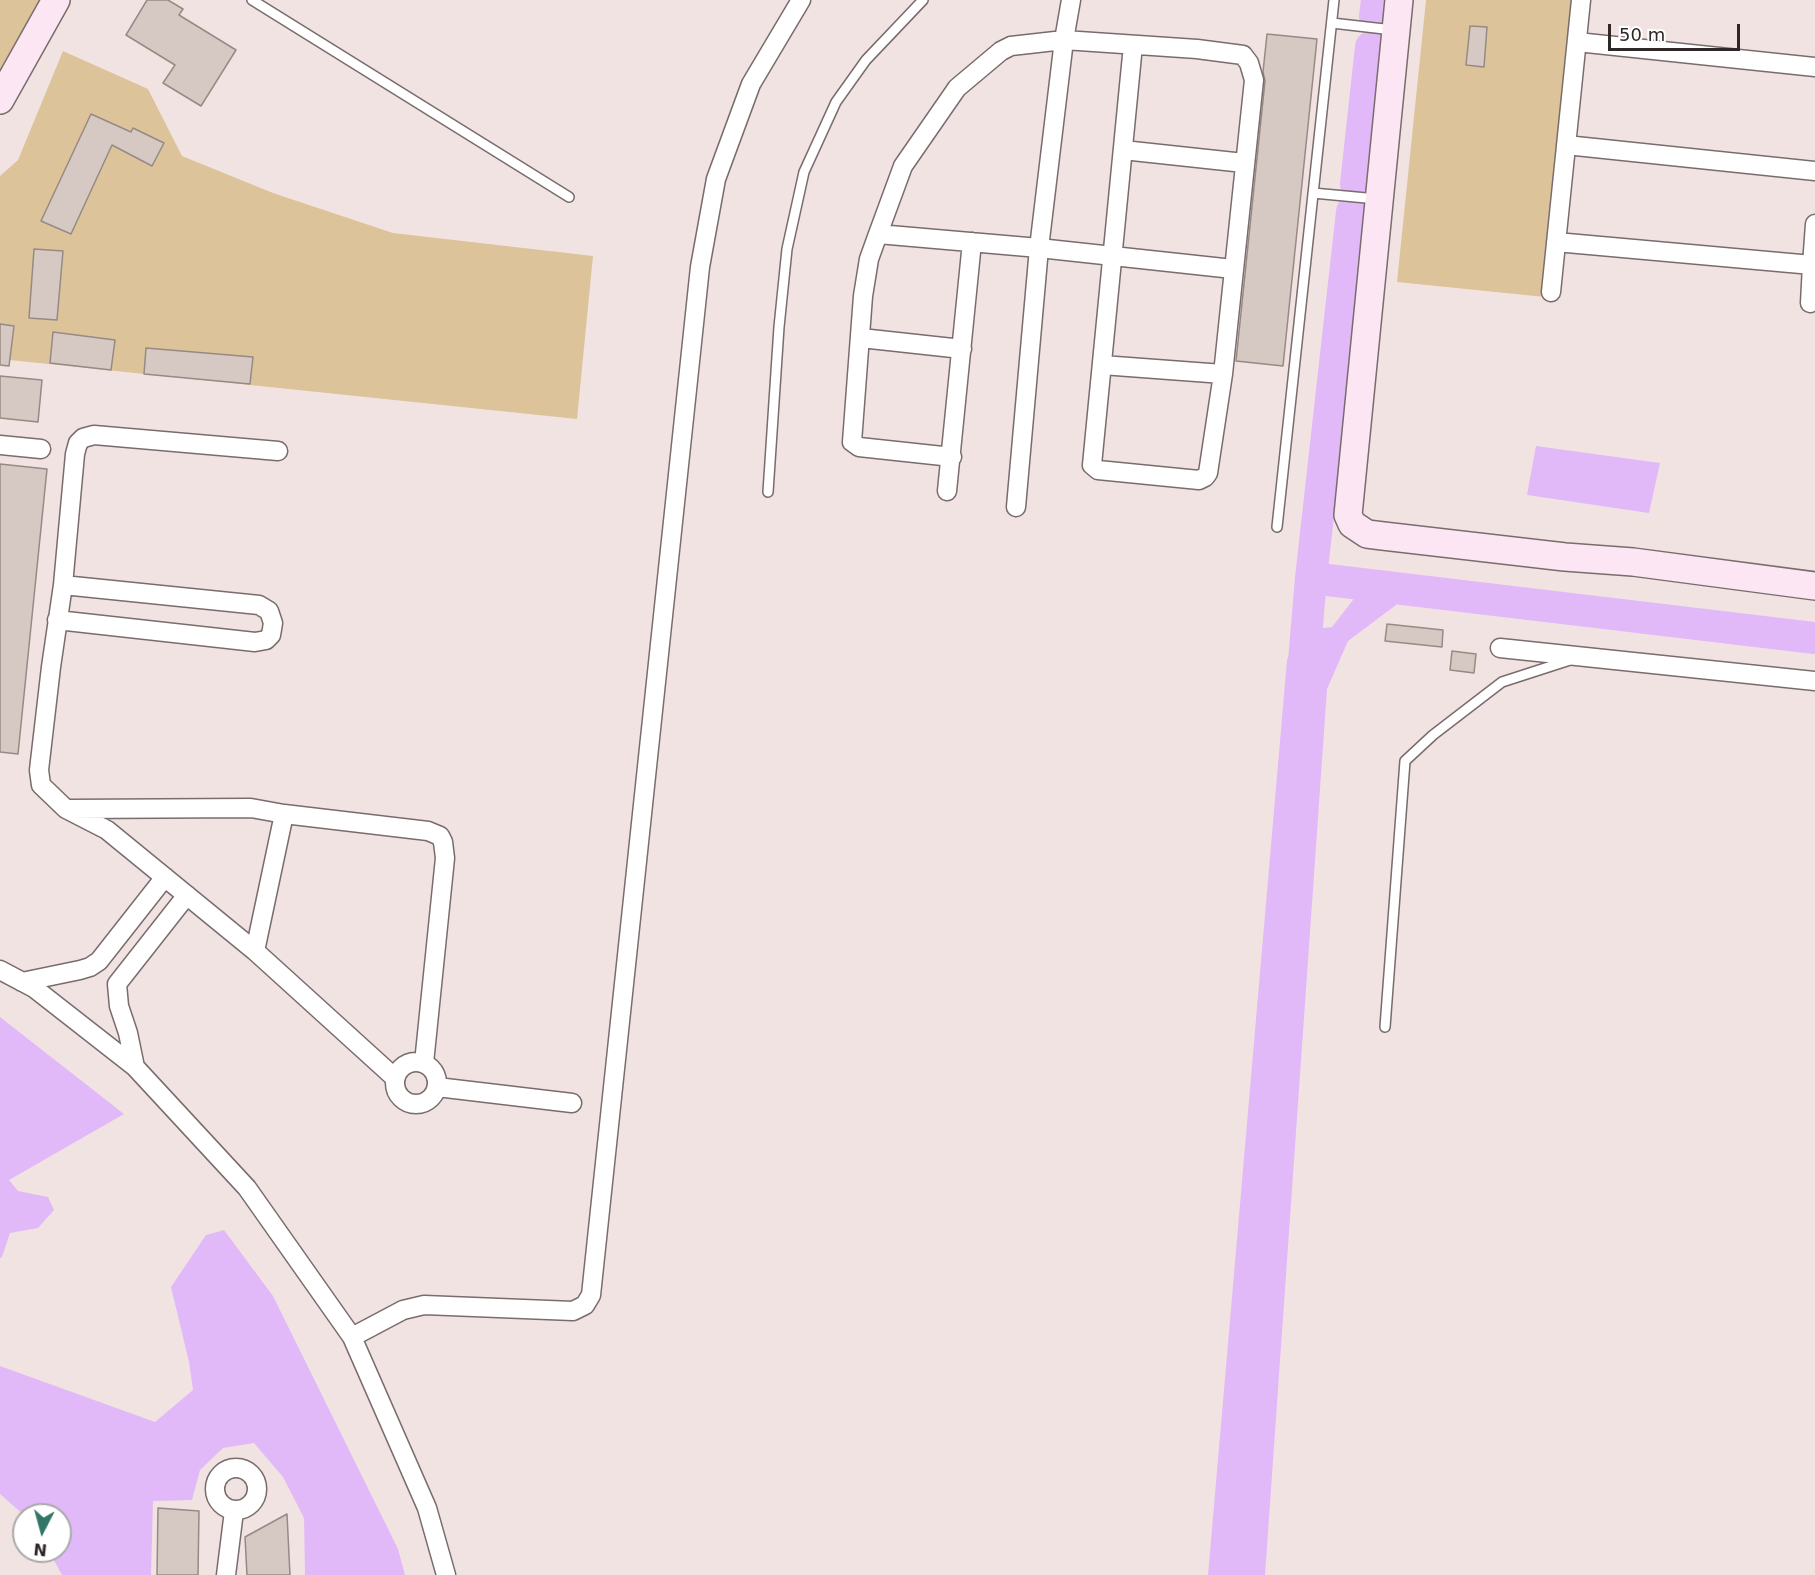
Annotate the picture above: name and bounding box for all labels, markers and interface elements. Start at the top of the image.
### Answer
scale bar [1611,12,1743,50]
text: 50 m [1619,24,1665,45]
north arrow [12,1503,72,1563]
text: N [33,1539,48,1560]

